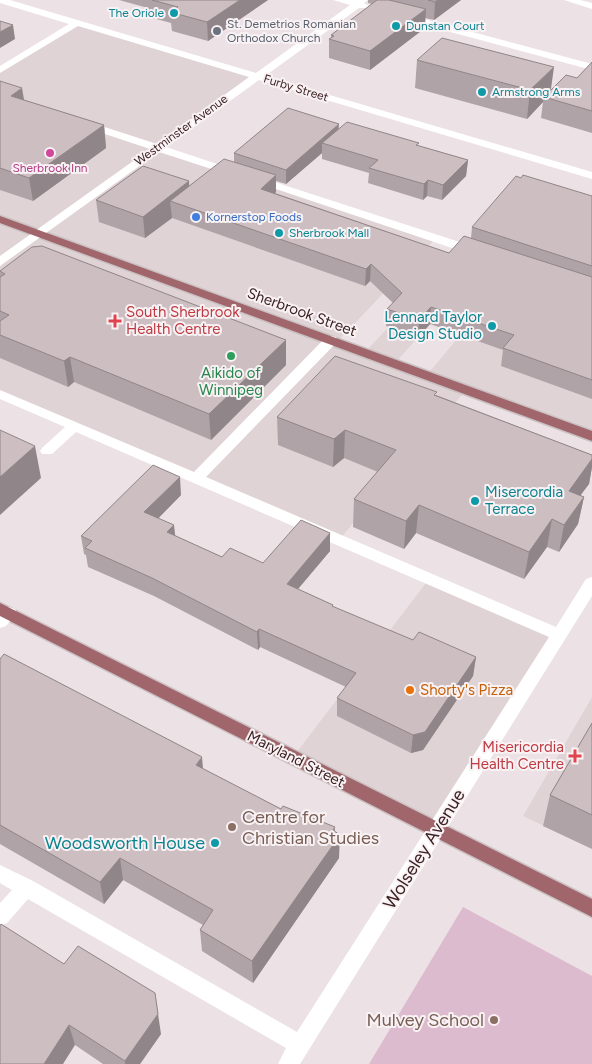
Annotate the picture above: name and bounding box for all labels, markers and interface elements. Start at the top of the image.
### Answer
place label: The Oriole [109,6,164,20]
marker: The Oriole [168,7,180,19]
place label: St. Demetrios Romanian Orthodox Church [227,17,356,45]
place label: Dunstan Court [406,19,485,33]
marker: Dunstan Court [390,20,402,32]
marker: St. Demetrios Romanian Orthodox Church [211,25,223,37]
street label: Furby Street [262,72,330,105]
place label: Armstrong Arms [492,85,581,99]
marker: Armstrong Arms [476,86,488,98]
street label: Westminster Avenue [132,91,231,168]
marker: Sherbrook Inn [44,147,56,159]
place label: Sherbrook Inn [12,161,88,175]
place label: Kornerstop Foods [206,210,302,224]
marker: Kornerstop Foods [190,211,202,223]
place label: Sherbrook Mall [289,226,369,240]
marker: Sherbrook Mall [273,227,285,239]
street label: Sherbrook Street [245,284,359,340]
place label: South Sherbrook Health Centre [126,303,240,338]
place label: Lennard Taylor Design Studio [384,308,482,343]
marker: South Sherbrook Health Centre [108,314,122,328]
marker: Lennard Taylor Design Studio [486,320,498,332]
marker: Aikido of Winnipeg [225,350,237,362]
place label: Aikido of Winnipeg [199,364,263,399]
place label: Misercordia Terrace [485,483,563,518]
marker: Misercordia Terrace [469,495,481,507]
place label: Shorty's Pizza [420,681,513,699]
marker: Shorty's Pizza [404,684,416,696]
street label: Maryland Street [244,727,348,791]
place label: Misericordia Health Centre [470,738,564,773]
marker: Misericordia Health Centre [568,749,582,763]
street label: Wolseley Avenue [378,785,470,913]
place label: Centre for Christian Studies [242,806,379,849]
marker: Centre for Christian Studies [226,821,238,833]
place label: Woodsworth House [45,832,205,854]
marker: Woodsworth House [209,837,221,849]
place label: Mulvey School [366,1009,484,1031]
marker: Mulvey School [488,1014,500,1026]

